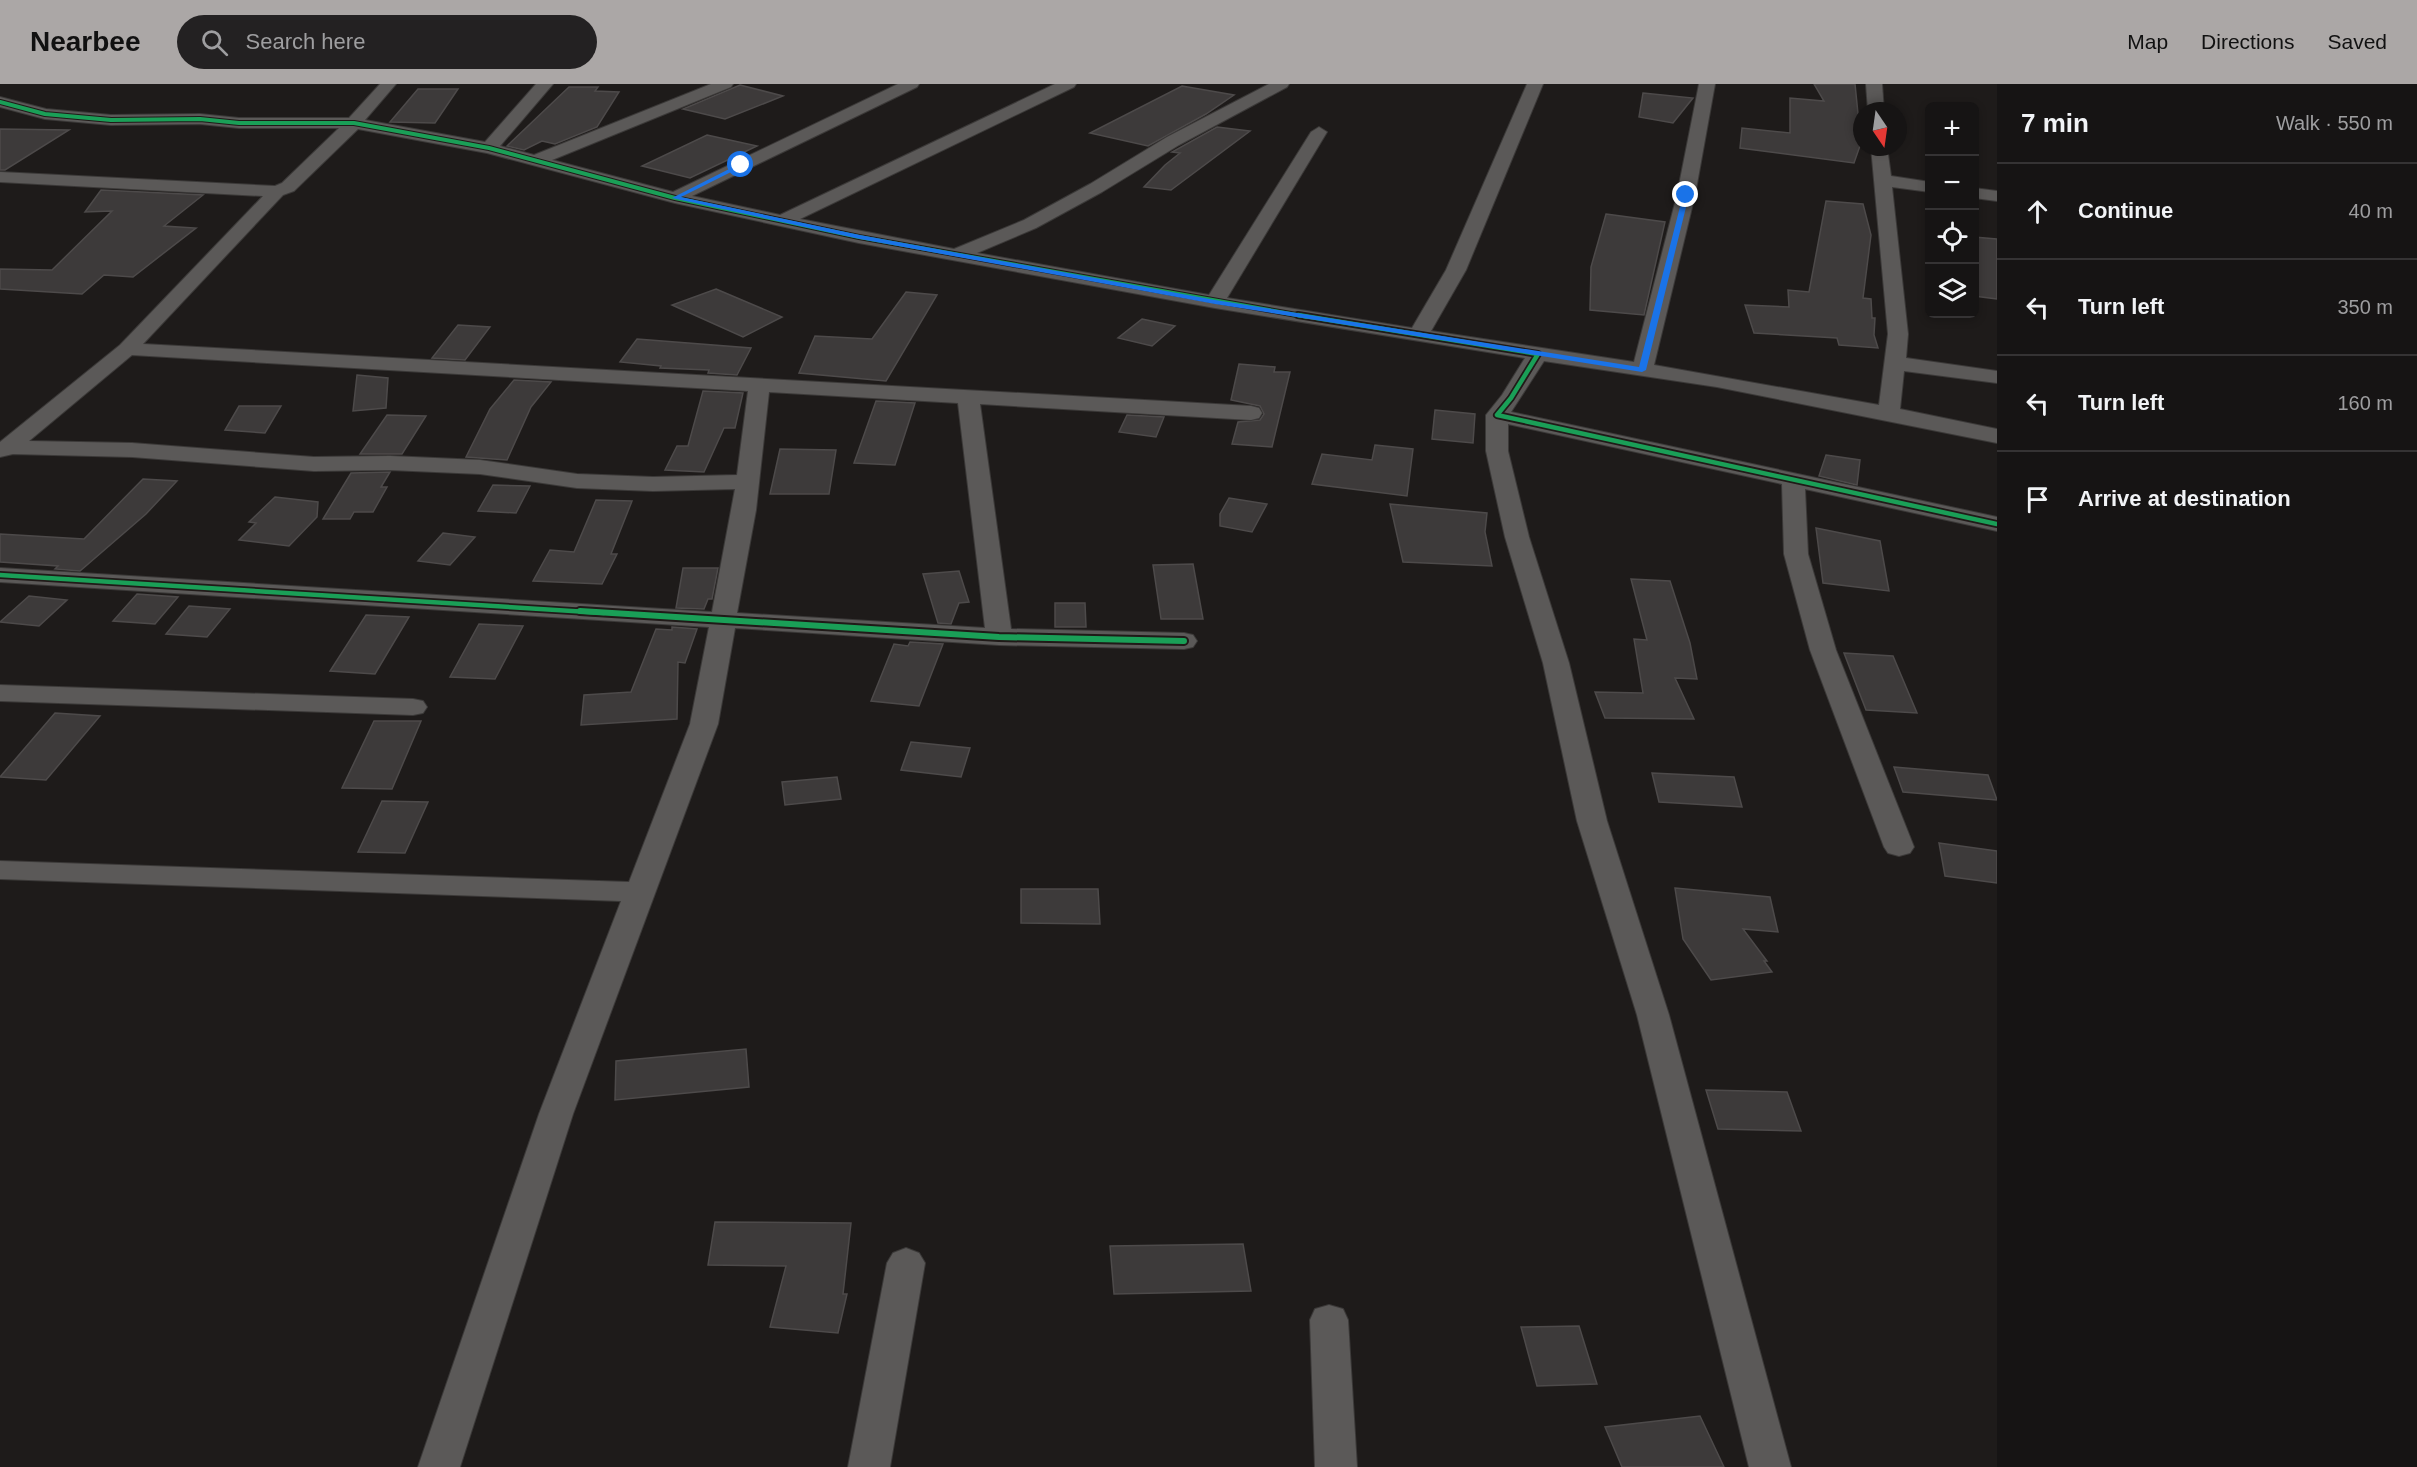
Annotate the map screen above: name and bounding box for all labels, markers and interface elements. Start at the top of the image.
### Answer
search box [177,15,597,69]
text: Nearbee [30,26,141,57]
icon: search [198,26,231,59]
text: Search here [246,29,365,54]
text: Map [2127,30,2168,53]
text: Directions [2201,30,2294,53]
text: Saved [2327,30,2387,53]
north arrow [1853,102,1907,156]
map controls [1925,102,1979,318]
button: + [1925,102,1979,156]
text: 7 min [2021,108,2089,138]
text: Walk · 550 m [2276,112,2393,134]
route start [727,151,753,177]
button: − [1925,156,1979,210]
route end [1672,181,1698,207]
icon: ahead [2021,195,2054,228]
text: Continue [2078,198,2173,223]
text: 40 m [2349,200,2393,222]
button: locate [1925,210,1979,264]
button: layers [1925,264,1979,318]
icon: left [2021,291,2054,324]
text: Turn left [2078,294,2164,319]
text: 350 m [2337,296,2393,318]
icon: left [2021,387,2054,420]
text: Turn left [2078,390,2164,415]
text: 160 m [2337,392,2393,414]
icon: arrive [2021,483,2054,516]
text: Arrive at destination [2078,486,2291,511]

